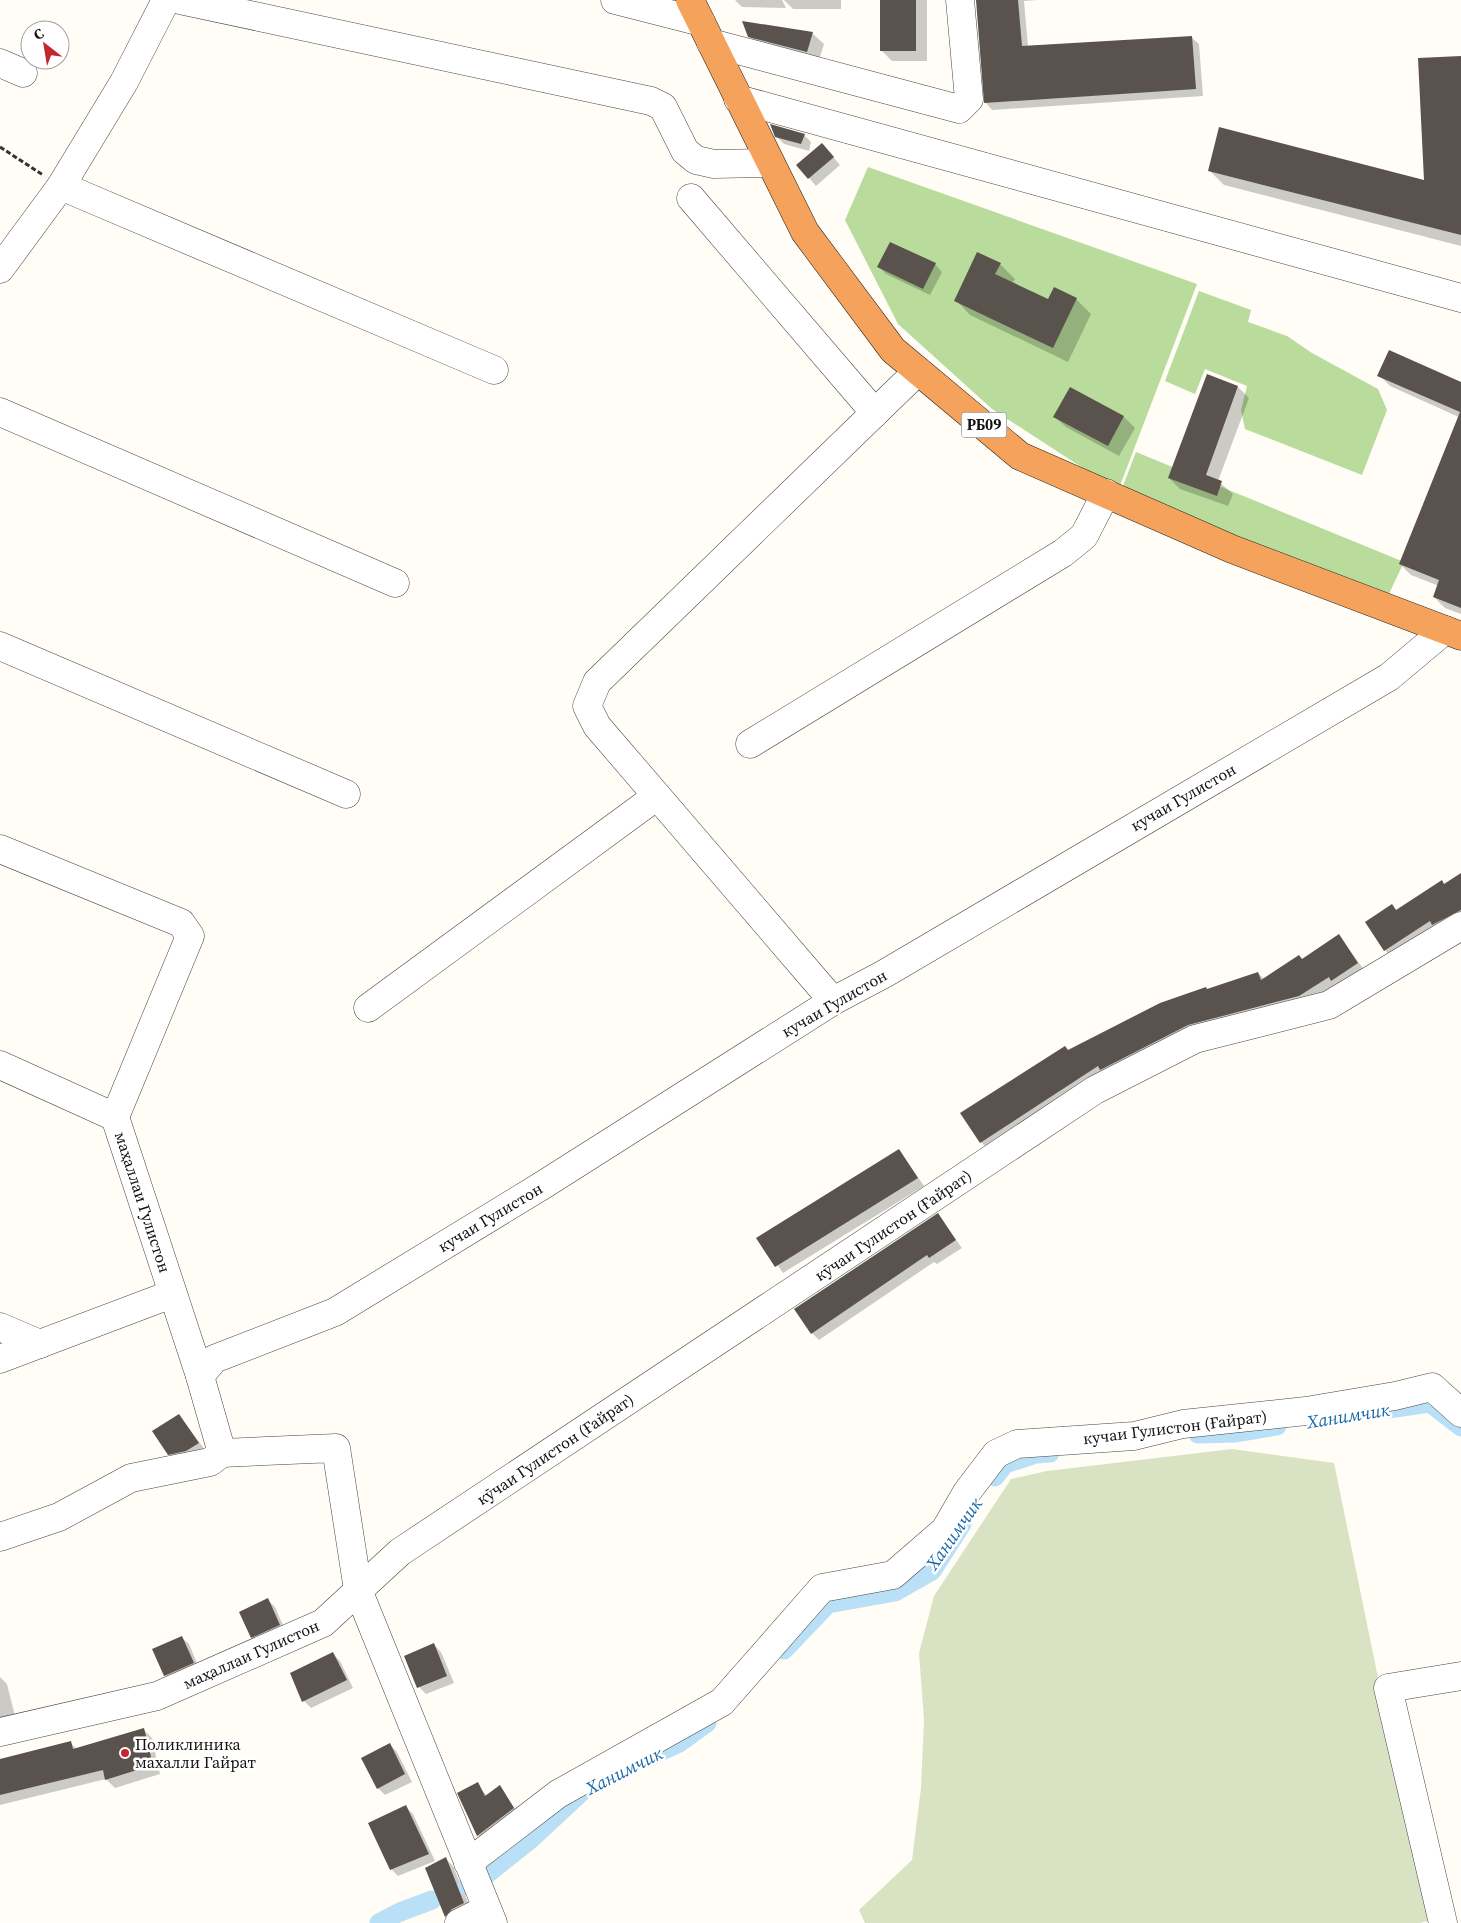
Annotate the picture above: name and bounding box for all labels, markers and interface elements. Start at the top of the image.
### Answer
north arrow [20,20,70,70]
text: С [29,23,47,45]
road number: РБ09 [962,412,1006,438]
street label: кучаи Гулистон [1126,758,1240,836]
street label: кучаи Гулистон [777,964,891,1042]
street label: маҳаллаи Гулистон [110,1129,176,1275]
street label: кӯчаи Гулистон (Ғайрат) [810,1164,976,1286]
street label: кучаи Гулистон [434,1177,546,1257]
street label: кӯчаи Гулистон (Ғайрат) [472,1388,638,1510]
water label: Ханимчик [1304,1397,1391,1435]
street label: кучаи Гулистон (Ғайрат) [1082,1405,1268,1449]
water label: Ханимчик [919,1492,988,1576]
street label: маҳаллаи Гулистон [179,1614,323,1694]
place label: Поликлиника махалли Гайрат [135,1733,256,1773]
water label: Ханимчик [580,1740,667,1801]
marker: Поликлиника махалли Гайрат [119,1747,131,1759]

